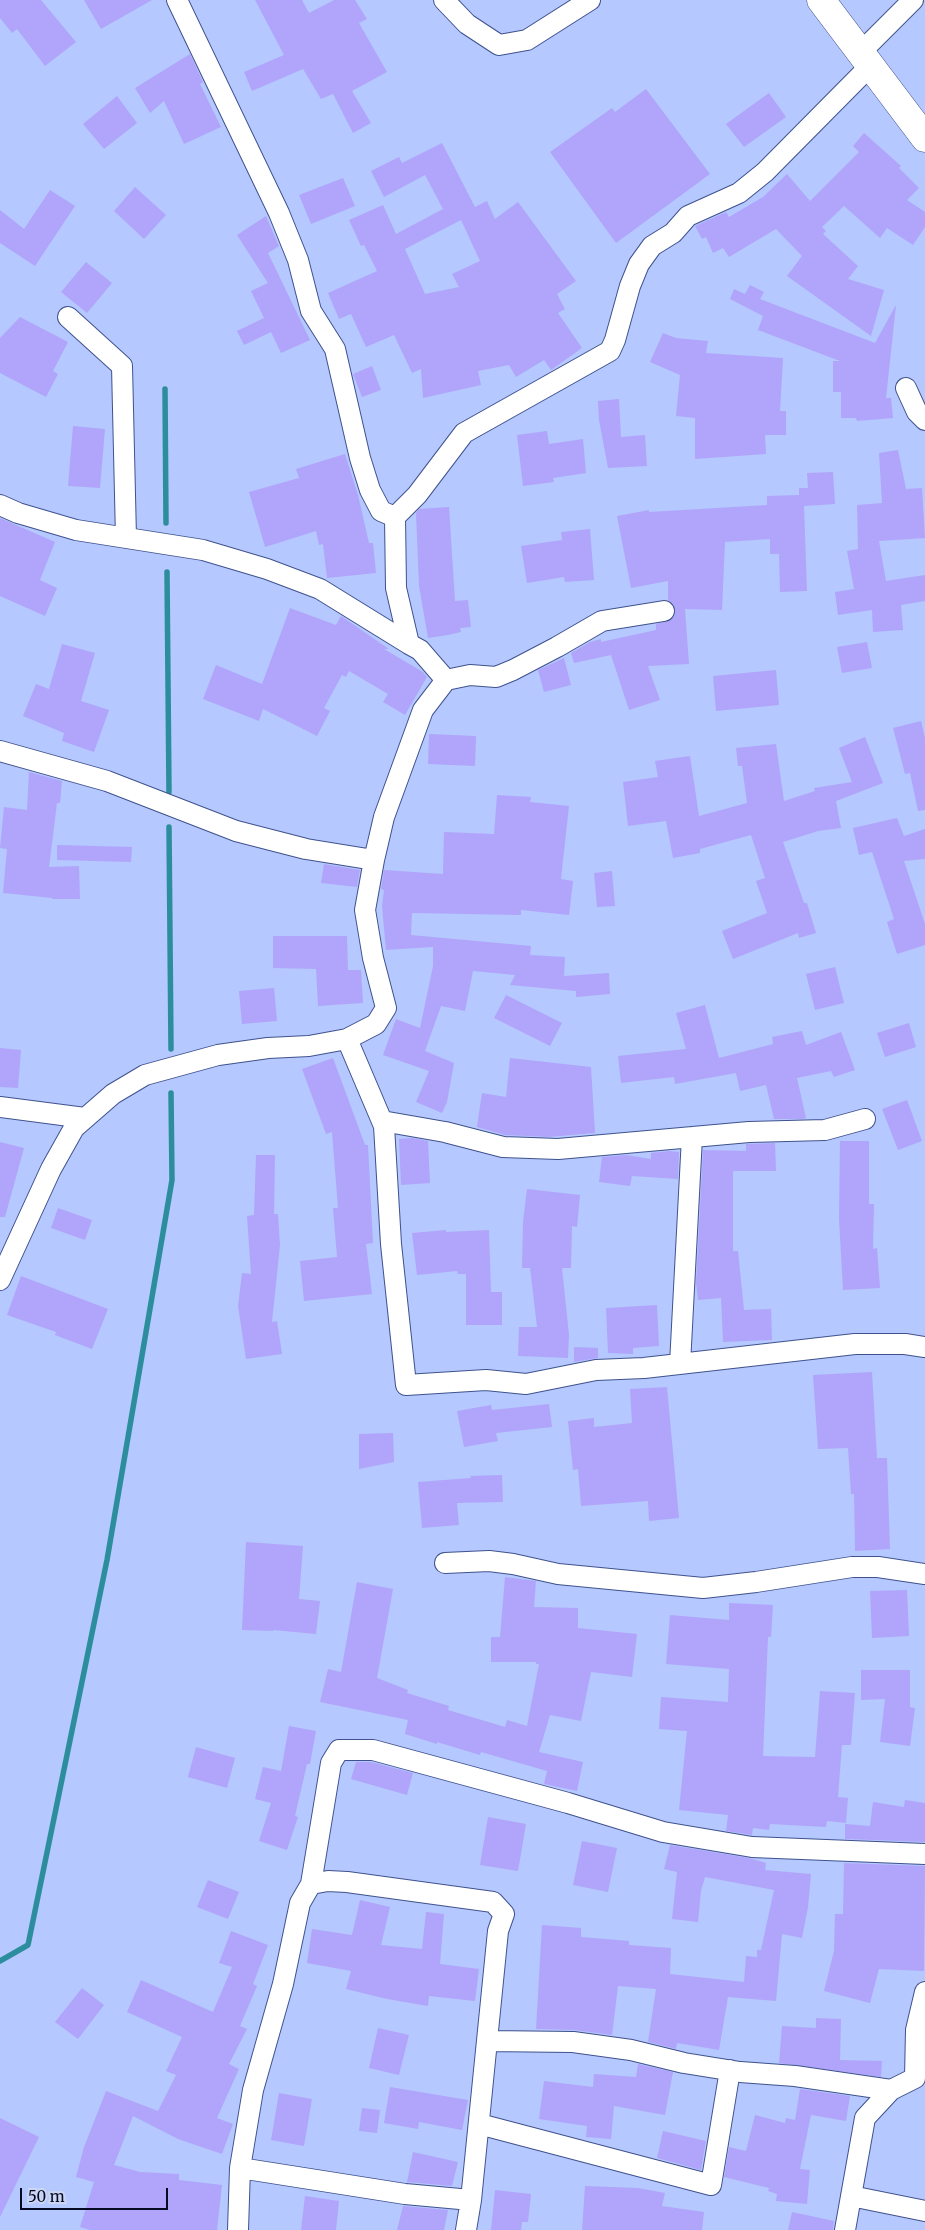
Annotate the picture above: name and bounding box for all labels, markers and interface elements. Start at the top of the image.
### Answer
scale bar [22,2178,170,2210]
text: 50 m [28,2187,65,2206]

